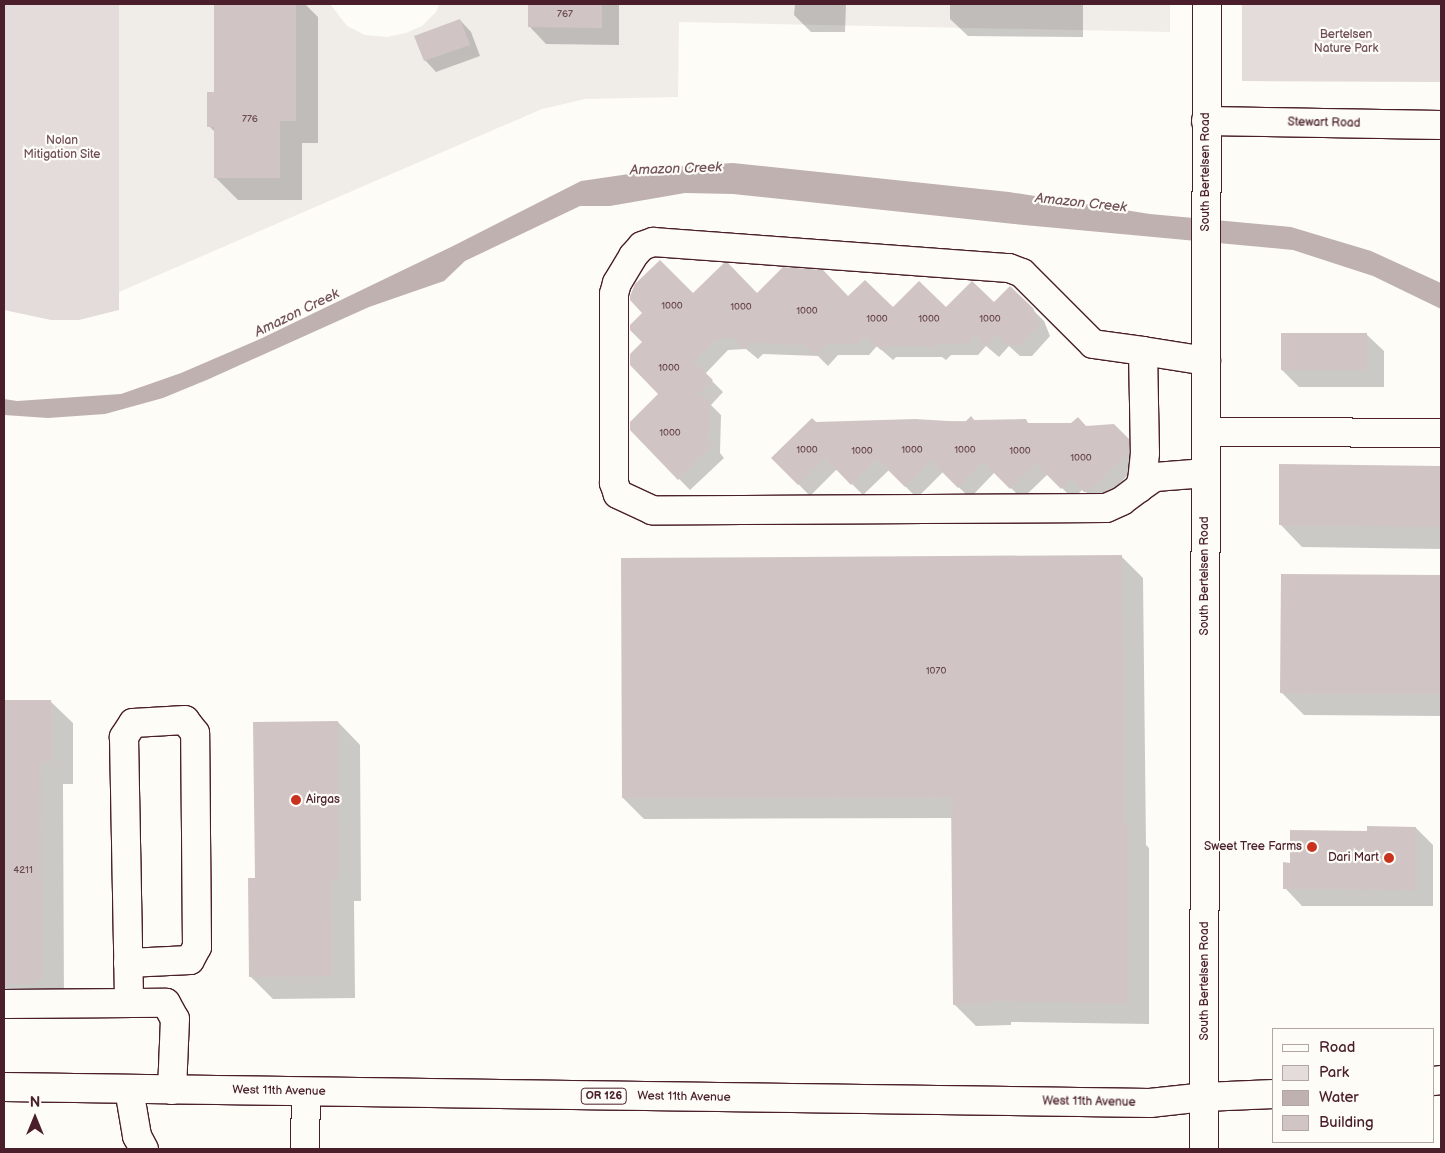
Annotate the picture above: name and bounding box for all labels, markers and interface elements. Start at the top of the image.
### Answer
house number: 767 [557,9,573,21]
park label: Bertelsen Nature Park [1314,28,1378,56]
street label: South Bertelsen Road [1199,112,1213,232]
house number: 776 [242,114,258,126]
street label: Stewart Road [1287,115,1361,131]
park label: Nolan Mitigation Site [23,134,101,162]
water label: Amazon Creek [630,159,722,179]
water label: Amazon Creek [1034,190,1128,216]
water label: Amazon Creek [252,285,342,341]
house number: 1000 [661,301,683,313]
house number: 1000 [730,302,752,314]
house number: 1000 [796,306,818,318]
house number: 1000 [866,314,888,326]
house number: 1000 [918,314,940,326]
house number: 1000 [979,314,1001,326]
house number: 1000 [658,363,680,375]
house number: 1000 [659,428,681,440]
house number: 1000 [796,445,818,457]
house number: 1000 [901,445,923,457]
house number: 1000 [954,445,976,457]
house number: 1000 [851,446,873,458]
house number: 1000 [1009,446,1031,458]
house number: 1000 [1070,453,1092,465]
street label: South Bertelsen Road [1198,516,1212,636]
house number: 1070 [926,666,946,678]
place label: Airgas [306,793,340,807]
marker: Airgas [290,794,302,806]
place label: Sweet Tree Farms [1204,840,1302,854]
marker: Sweet Tree Farms [1306,841,1318,853]
place label: Dari Mart [1328,851,1379,865]
marker: Dari Mart [1383,852,1395,864]
house number: 4211 [13,865,33,877]
street label: South Bertelsen Road [1198,921,1212,1041]
legend [1272,1028,1435,1143]
text: Road [1319,1038,1355,1057]
text: Park [1319,1063,1349,1082]
street label: West 11th Avenue [232,1083,326,1099]
road number: OR 126 [580,1088,628,1104]
text: Water [1319,1088,1359,1107]
street label: West 11th Avenue [637,1089,731,1105]
north arrow [10,1093,60,1143]
text: N [30,1094,40,1111]
street label: West 11th Avenue [1042,1094,1136,1110]
text: Building [1319,1113,1374,1132]

